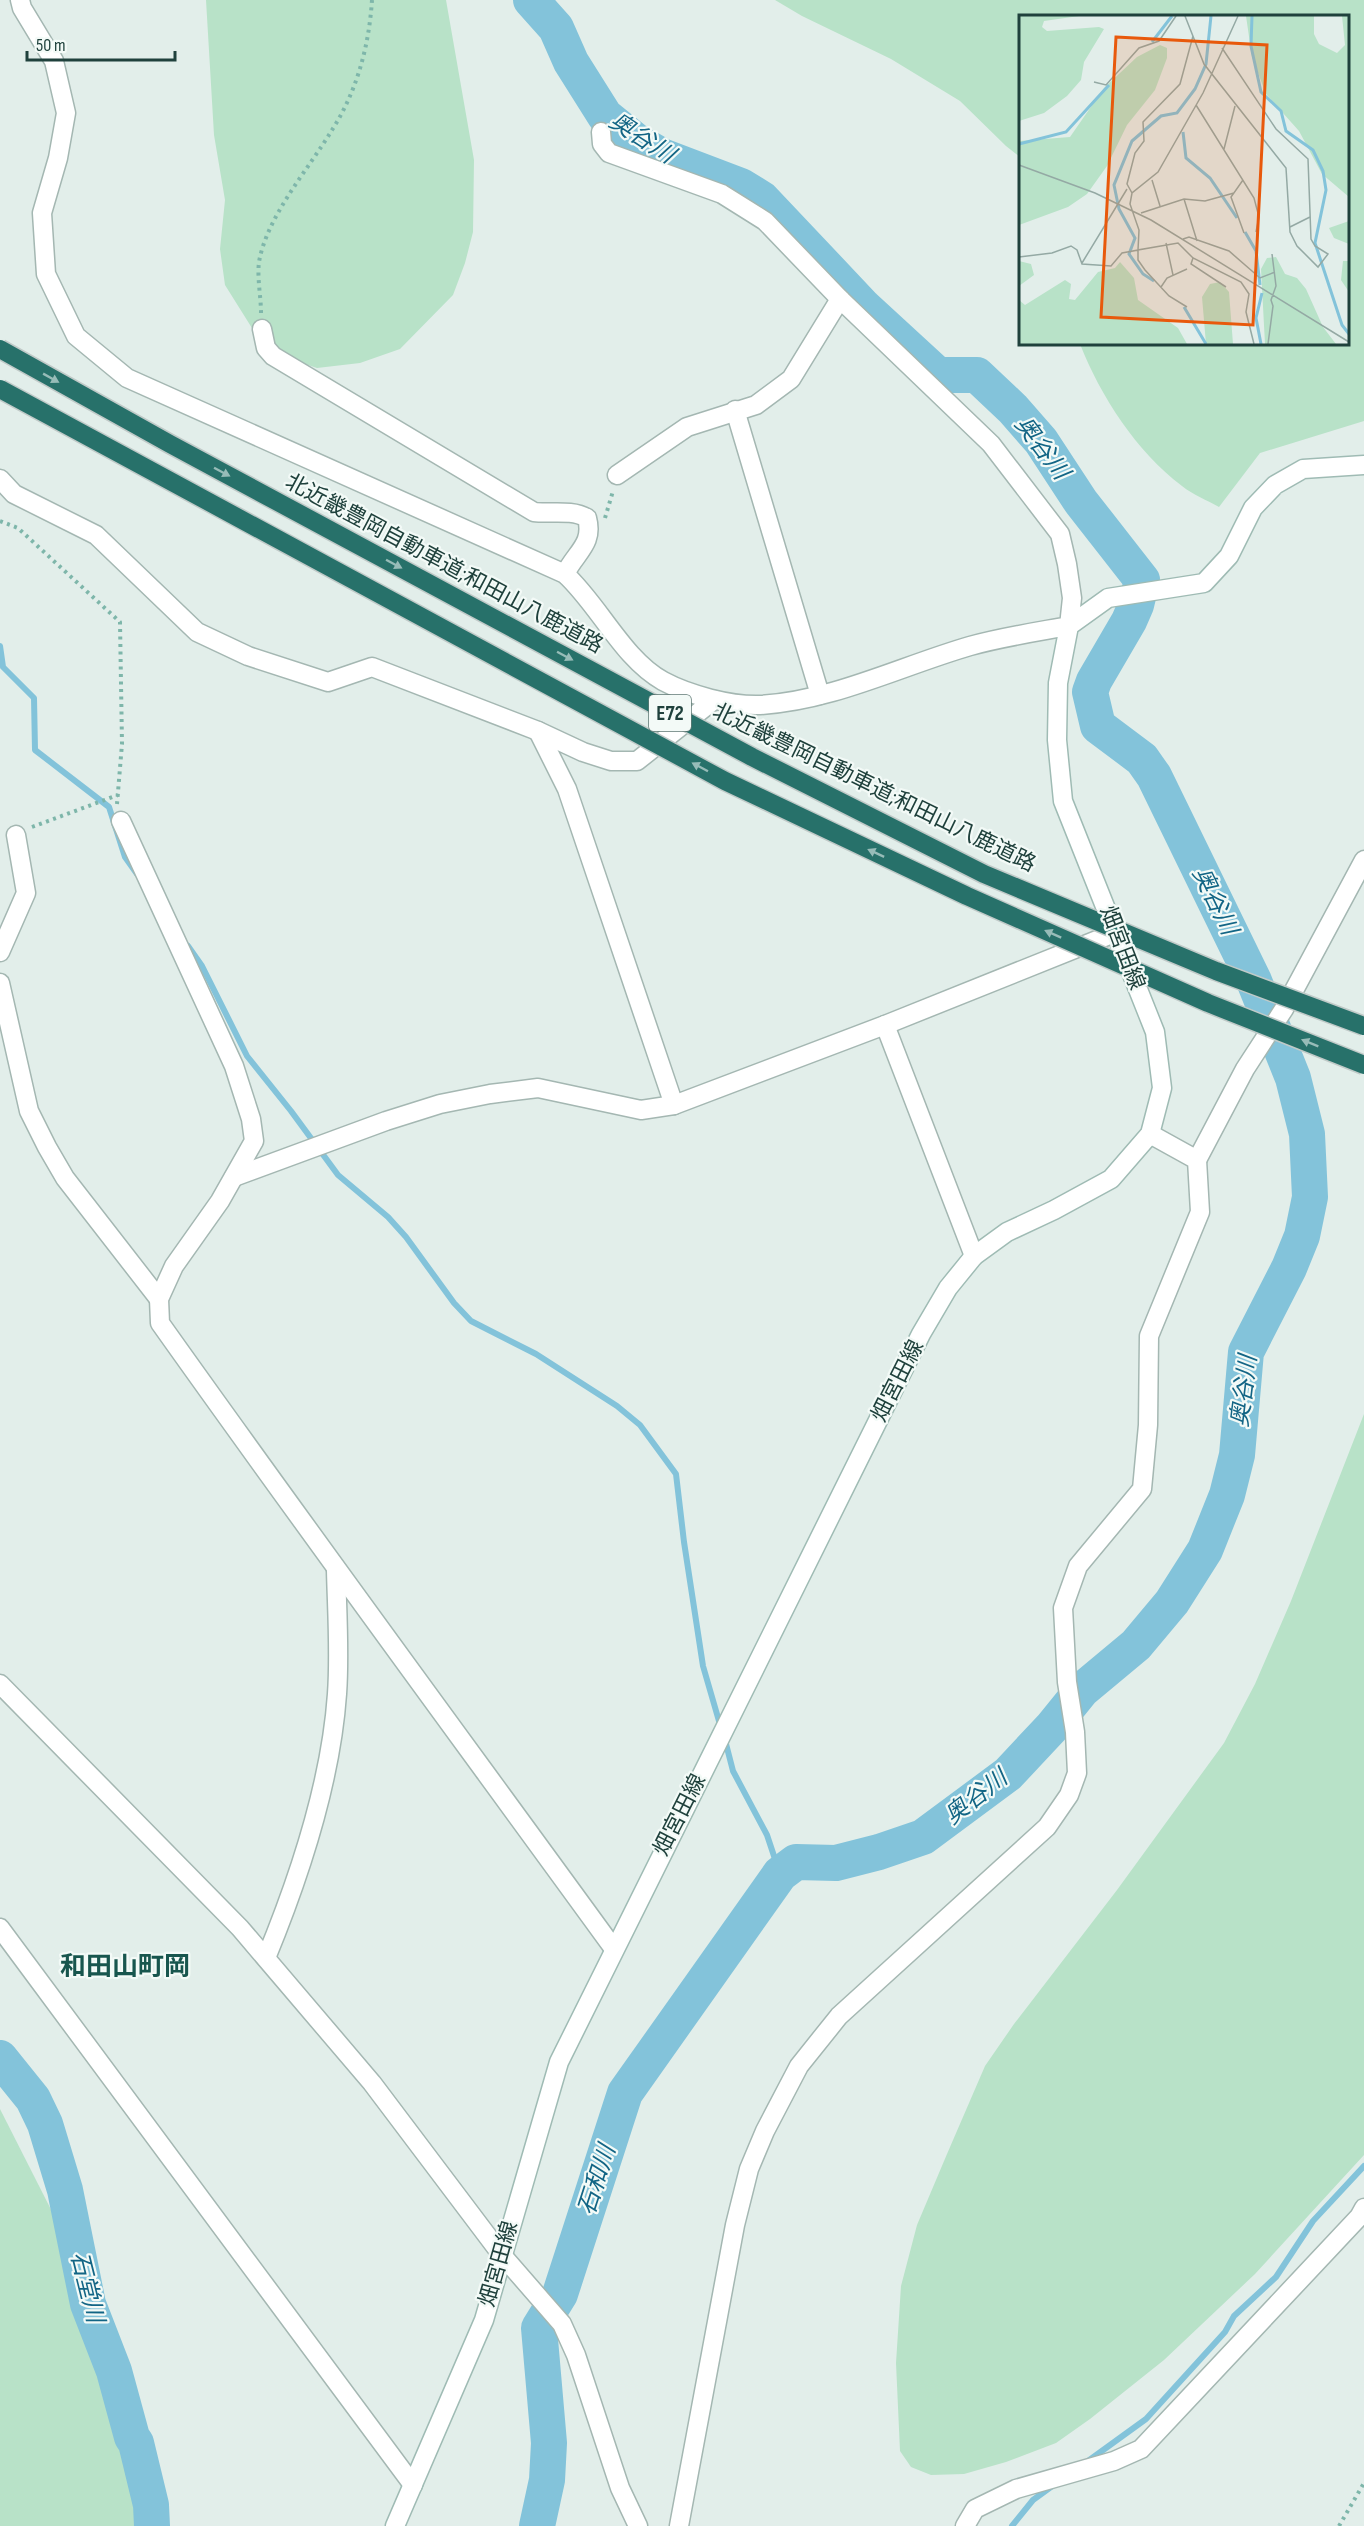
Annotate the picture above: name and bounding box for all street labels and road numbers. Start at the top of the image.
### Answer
street label: 北近畿豊岡自動車道;和田山八鹿道路 [280,468,608,660]
road number: E72 [649,695,691,731]
street label: 北近畿豊岡自動車道;和田山八鹿道路 [708,698,1040,878]
street label: 畑宮田線 [1094,902,1150,994]
street label: 畑宮田線 [866,1336,930,1426]
street label: 畑宮田線 [648,1770,712,1860]
street label: 畑宮田線 [474,2218,524,2310]

